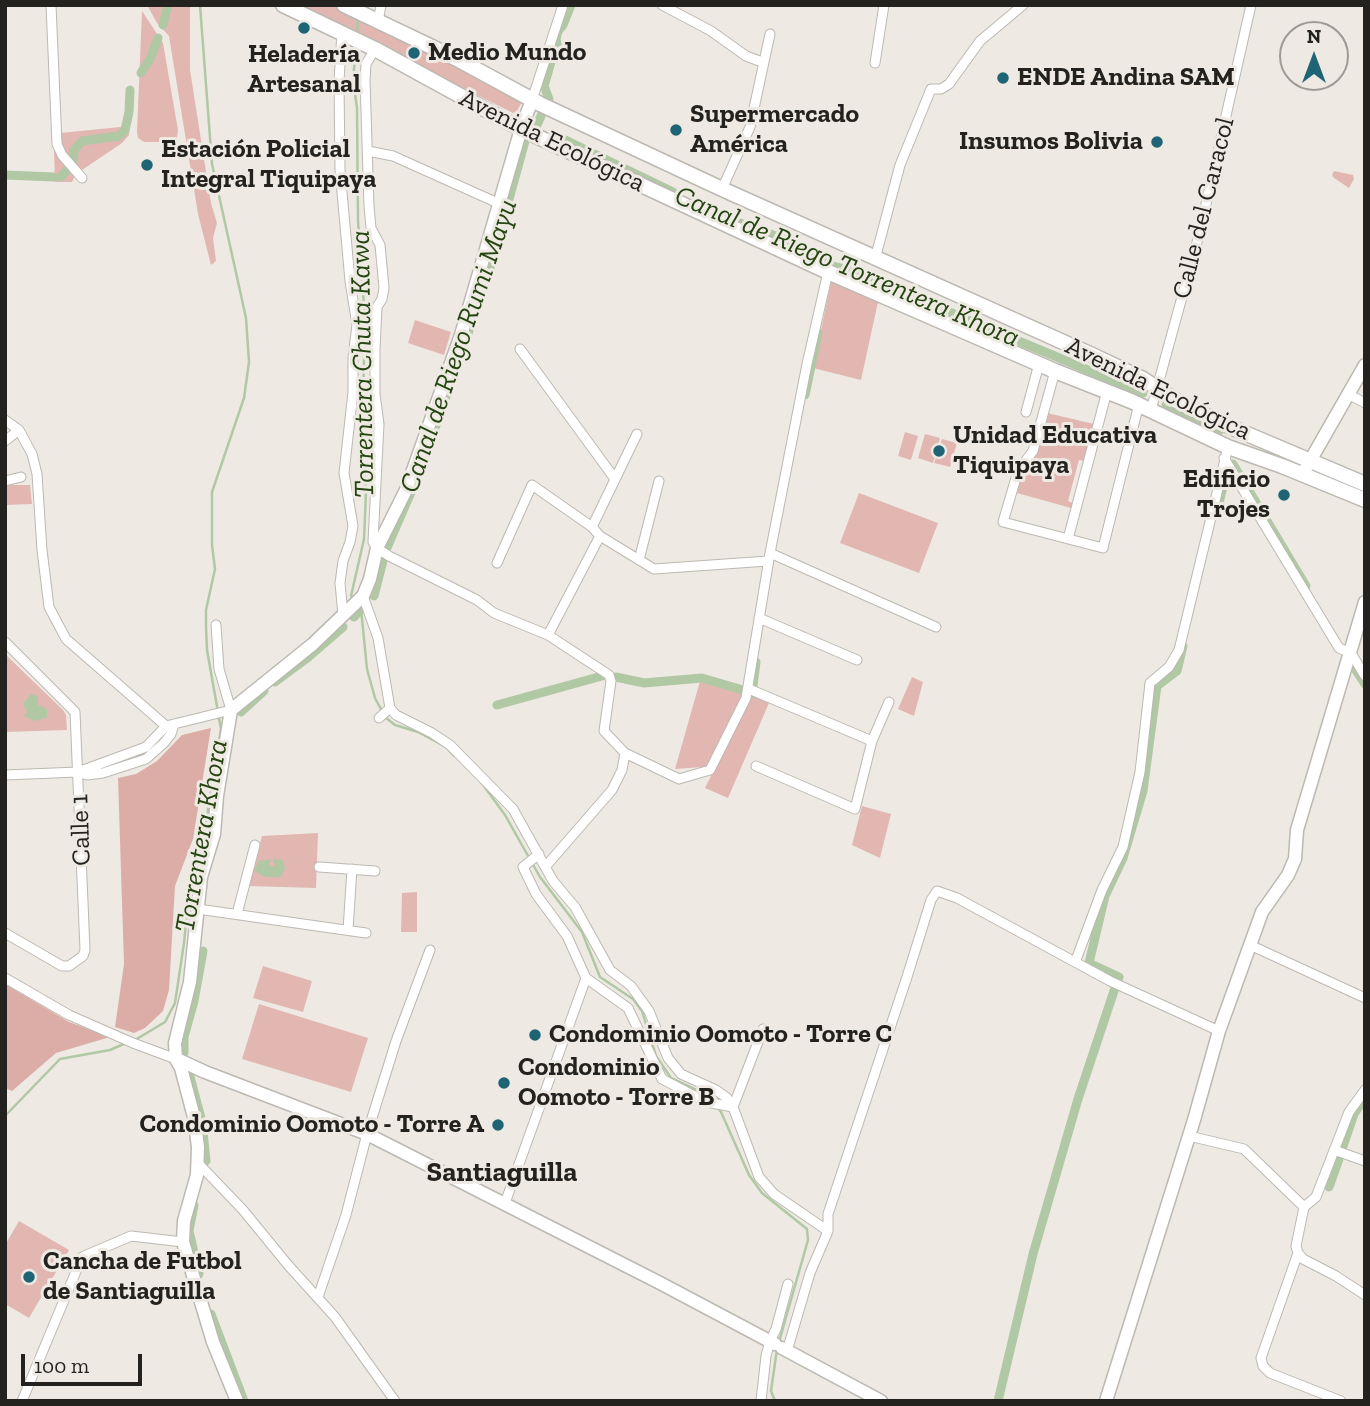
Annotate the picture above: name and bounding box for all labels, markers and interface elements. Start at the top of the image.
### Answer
marker: Heladería Artesanal [296,20,312,36]
north arrow [1279,21,1349,91]
text: N [1307,25,1321,48]
place label: Medio Mundo [428,37,586,69]
place label: Heladería Artesanal [247,39,361,100]
marker: Medio Mundo [406,45,422,61]
place label: ENDE Andina SAM [1017,62,1235,94]
marker: ENDE Andina SAM [995,70,1011,86]
street label: Avenida Ecológica [454,83,650,199]
place label: Supermercado América [690,99,859,160]
street label: Calle del Caracol [1166,114,1242,302]
marker: Supermercado América [668,122,684,138]
place label: Insumos Bolivia [959,126,1143,158]
place label: Estación Policial Integral Tiquipaya [161,134,376,196]
marker: Insumos Bolivia [1149,134,1165,150]
marker: Estación Policial Integral Tiquipaya [139,157,155,173]
water label: Canal de Riego Torrentera Khora [670,179,1024,355]
water label: Canal de Riego Rumi Mayu [393,195,525,497]
water label: Torrentera Chuta Kawa [344,230,382,498]
street label: Avenida Ecológica [1060,331,1256,447]
place label: Unidad Educativa Tiquipaya [953,420,1157,481]
marker: Unidad Educativa Tiquipaya [931,443,947,459]
place label: Edificio Trojes [1183,464,1270,526]
marker: Edificio Trojes [1276,487,1292,503]
water label: Torrentera Khora [169,737,235,935]
street label: Calle 1 [64,794,98,866]
place label: Condominio Oomoto - Torre C [549,1019,892,1051]
marker: Condominio Oomoto - Torre C [527,1027,543,1043]
place label: Condominio Oomoto - Torre B [518,1052,714,1114]
marker: Condominio Oomoto - Torre B [496,1075,512,1091]
place label: Condominio Oomoto - Torre A [140,1109,484,1141]
marker: Condominio Oomoto - Torre A [490,1117,506,1133]
district label: Santiaguilla [427,1156,577,1190]
place label: Cancha de Futbol de Santiaguilla [43,1246,242,1308]
marker: Cancha de Futbol de Santiaguilla [21,1269,37,1285]
scale bar [24,1340,145,1384]
text: 100 m [34,1353,89,1378]

